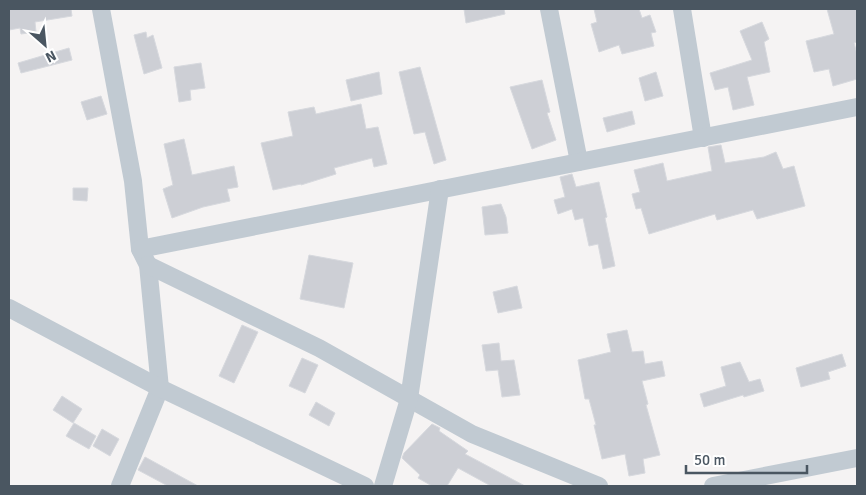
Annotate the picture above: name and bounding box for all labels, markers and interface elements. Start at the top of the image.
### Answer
north arrow [20,20,70,70]
text: N [42,46,59,66]
scale bar [686,442,807,474]
text: 50 m [694,451,725,469]

